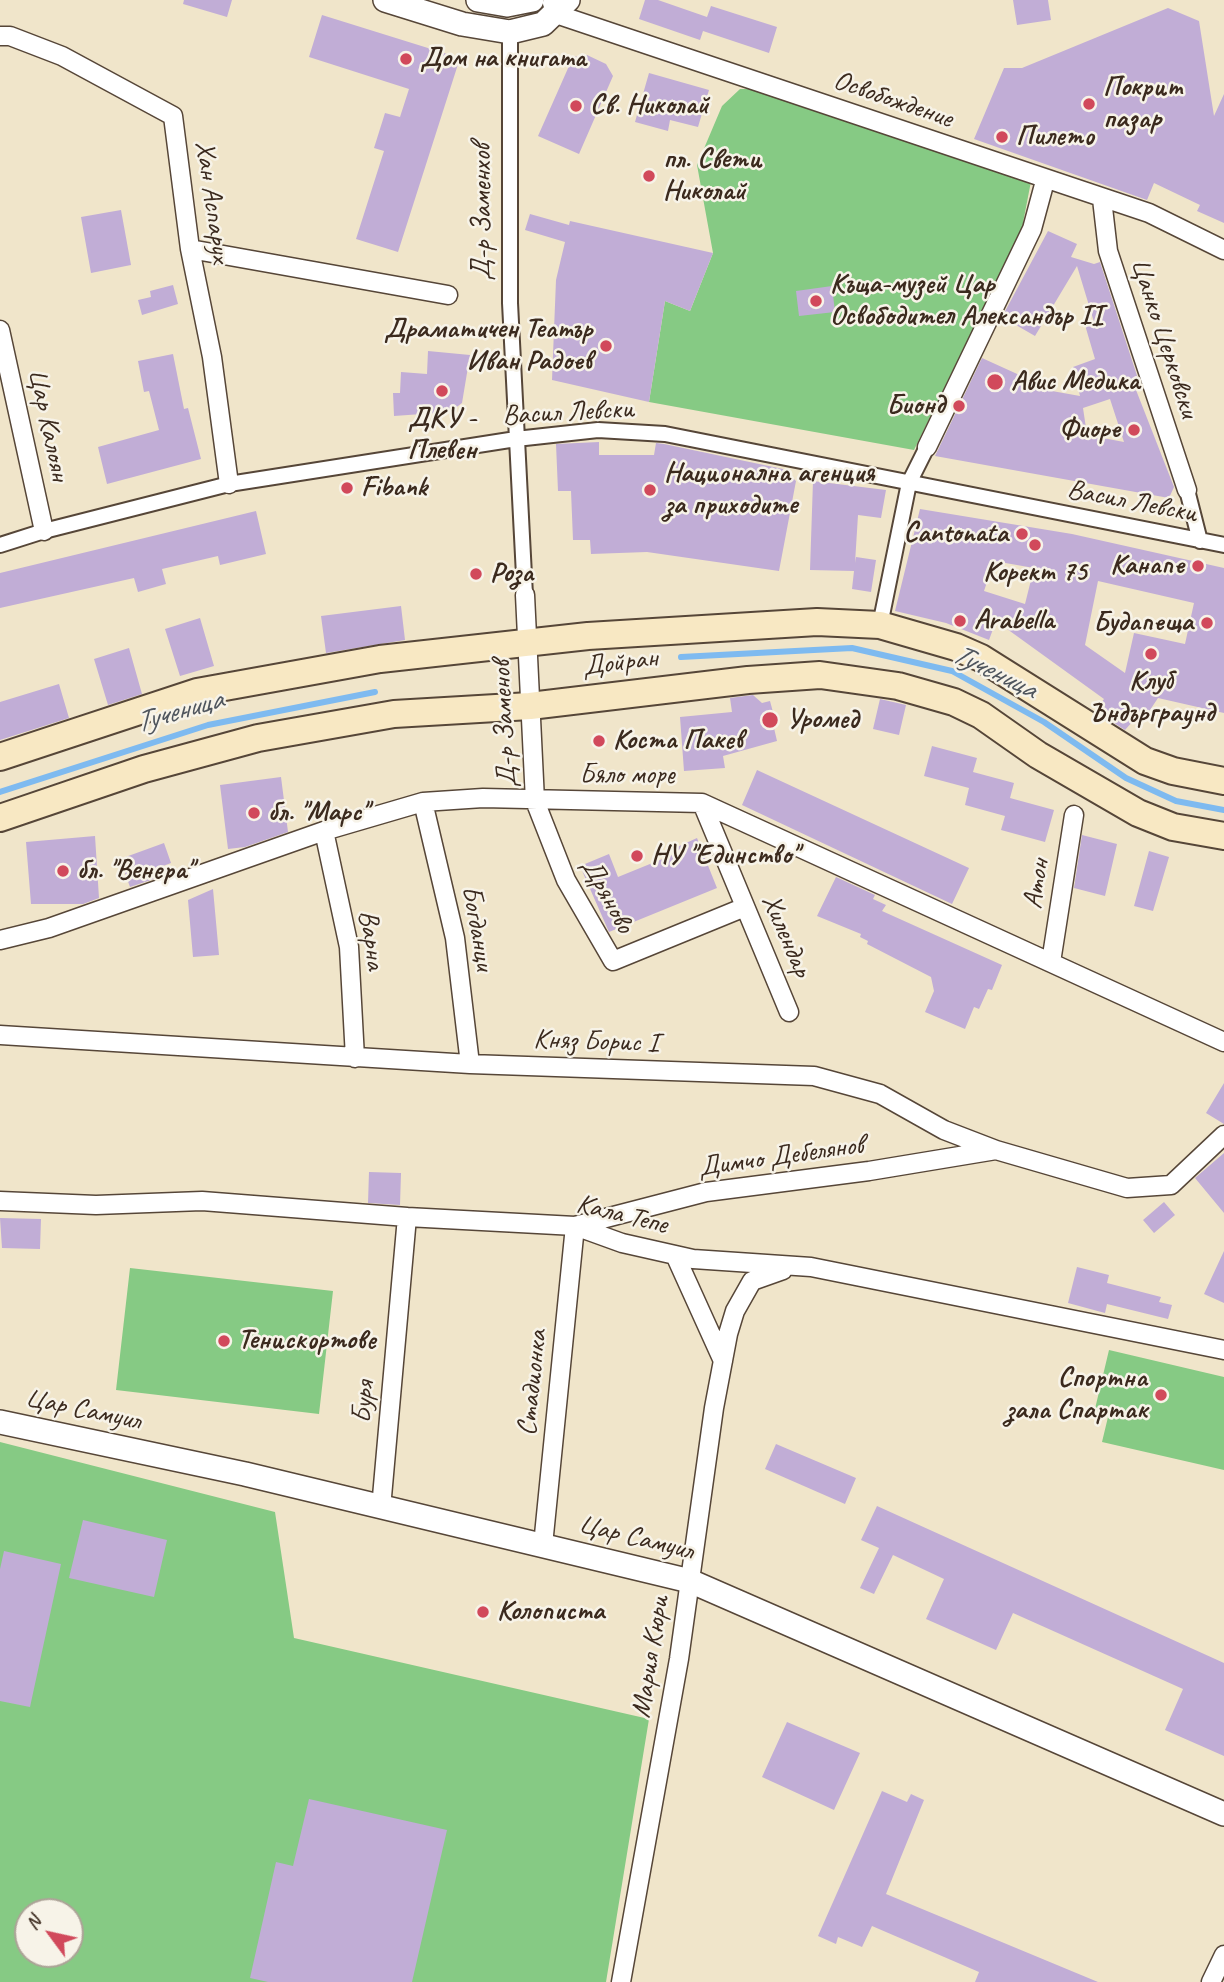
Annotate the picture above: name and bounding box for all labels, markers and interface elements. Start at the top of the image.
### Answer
place label: Дом на книгата [420,42,586,76]
marker: Дом на книгата [398,51,414,67]
street label: Освобождение [829,64,957,136]
place label: Покрит пазар [1103,71,1183,137]
place label: Св. Николай [590,89,709,123]
marker: Покрит пазар [1081,96,1097,112]
marker: Св. Николай [568,98,584,114]
place label: Пилето [1016,120,1094,154]
marker: Пилето [994,129,1010,145]
street label: Хан Аспарух [187,139,237,265]
street label: Д-р Заменхов [466,143,500,281]
place label: пл. Свети Николай [663,143,761,209]
marker: пл. Свети Николай [641,168,657,184]
street label: Цанко Церковски [1122,254,1206,422]
place label: Къща-музей Цар Освободител Александър II [830,268,1103,334]
marker: Къща-музей Цар Освободител Александър II [808,293,824,309]
place label: Драматичен Театър Иван Радоев [384,313,592,379]
marker: Драматичен Театър Иван Радоев [598,338,614,354]
place label: Авис Медика [1011,365,1140,399]
street label: Цар Калоян [20,366,76,484]
marker: Авис Медика [985,372,1005,392]
marker: ДКУ - Плевен [434,383,450,399]
place label: Бионд [886,389,945,423]
street label: Васил Левски [502,393,634,433]
marker: Бионд [951,398,967,414]
place label: ДКУ - Плевен [407,402,477,468]
place label: Фиоре [1059,413,1120,447]
marker: Фиоре [1126,422,1142,438]
place label: Национална агенция за приходите [664,457,874,523]
place label: Fibank [361,471,427,505]
street label: Васил Левски [1064,473,1200,531]
marker: Fibank [339,480,355,496]
marker: Национална агенция за приходите [642,482,658,498]
place label: Cantonata [904,517,1008,551]
marker: Cantonata [1014,526,1030,542]
marker: Корект 75 [1027,537,1043,553]
place label: Канапе [1110,549,1184,583]
place label: Корект 75 [983,556,1087,590]
place label: Роза [490,557,533,591]
marker: Канапе [1190,558,1206,574]
marker: Роза [468,566,484,582]
place label: Arabella [974,604,1054,638]
place label: Будапеща [1093,606,1193,640]
marker: Arabella [952,613,968,629]
marker: Будапеща [1199,615,1215,631]
water label: Тученица [946,636,1042,708]
street label: Дойран [580,642,660,684]
marker: Клуб Ъндърграунд [1143,646,1159,662]
street label: Д-р Заменов [485,659,525,789]
place label: Клуб Ъндърграунд [1087,665,1215,731]
water label: Тученица [131,682,227,742]
place label: Уромед [786,703,859,737]
marker: Уромед [760,710,780,730]
place label: Коста Пакев [613,724,743,758]
marker: Коста Пакев [591,733,607,749]
street label: Бяло море [580,759,674,793]
place label: бл. "Марс" [268,796,368,830]
marker: бл. "Марс" [246,805,262,821]
place label: НУ "Единство" [651,839,798,873]
marker: НУ "Единство" [629,848,645,864]
street label: Дряново [573,853,641,939]
place label: бл. "Венера" [77,854,193,888]
street label: Атон [1016,857,1058,911]
marker: бл. "Венера" [55,863,71,879]
street label: Богданци [453,883,501,973]
street label: Хилендар [754,890,818,982]
street label: Варна [350,908,392,972]
street label: Княз Борис I [533,1023,659,1061]
street label: Димчо Дебелянов [696,1129,866,1185]
street label: Кала Тепе [573,1187,671,1243]
place label: Тенискортове [238,1324,376,1358]
street label: Стадионка [511,1328,555,1438]
marker: Тенискортове [216,1333,232,1349]
place label: Спортна зала Спартак [1005,1362,1147,1428]
street label: Буря [345,1379,383,1425]
street label: Цар Самуил [22,1381,144,1439]
marker: Спортна зала Спартак [1153,1387,1169,1403]
street label: Цар Самуил [575,1508,697,1568]
street label: Мария Кюри [625,1594,677,1720]
place label: Колописта [497,1595,604,1629]
marker: Колописта [475,1604,491,1620]
north arrow [14,1898,84,1968]
text: N [20,1911,46,1934]

